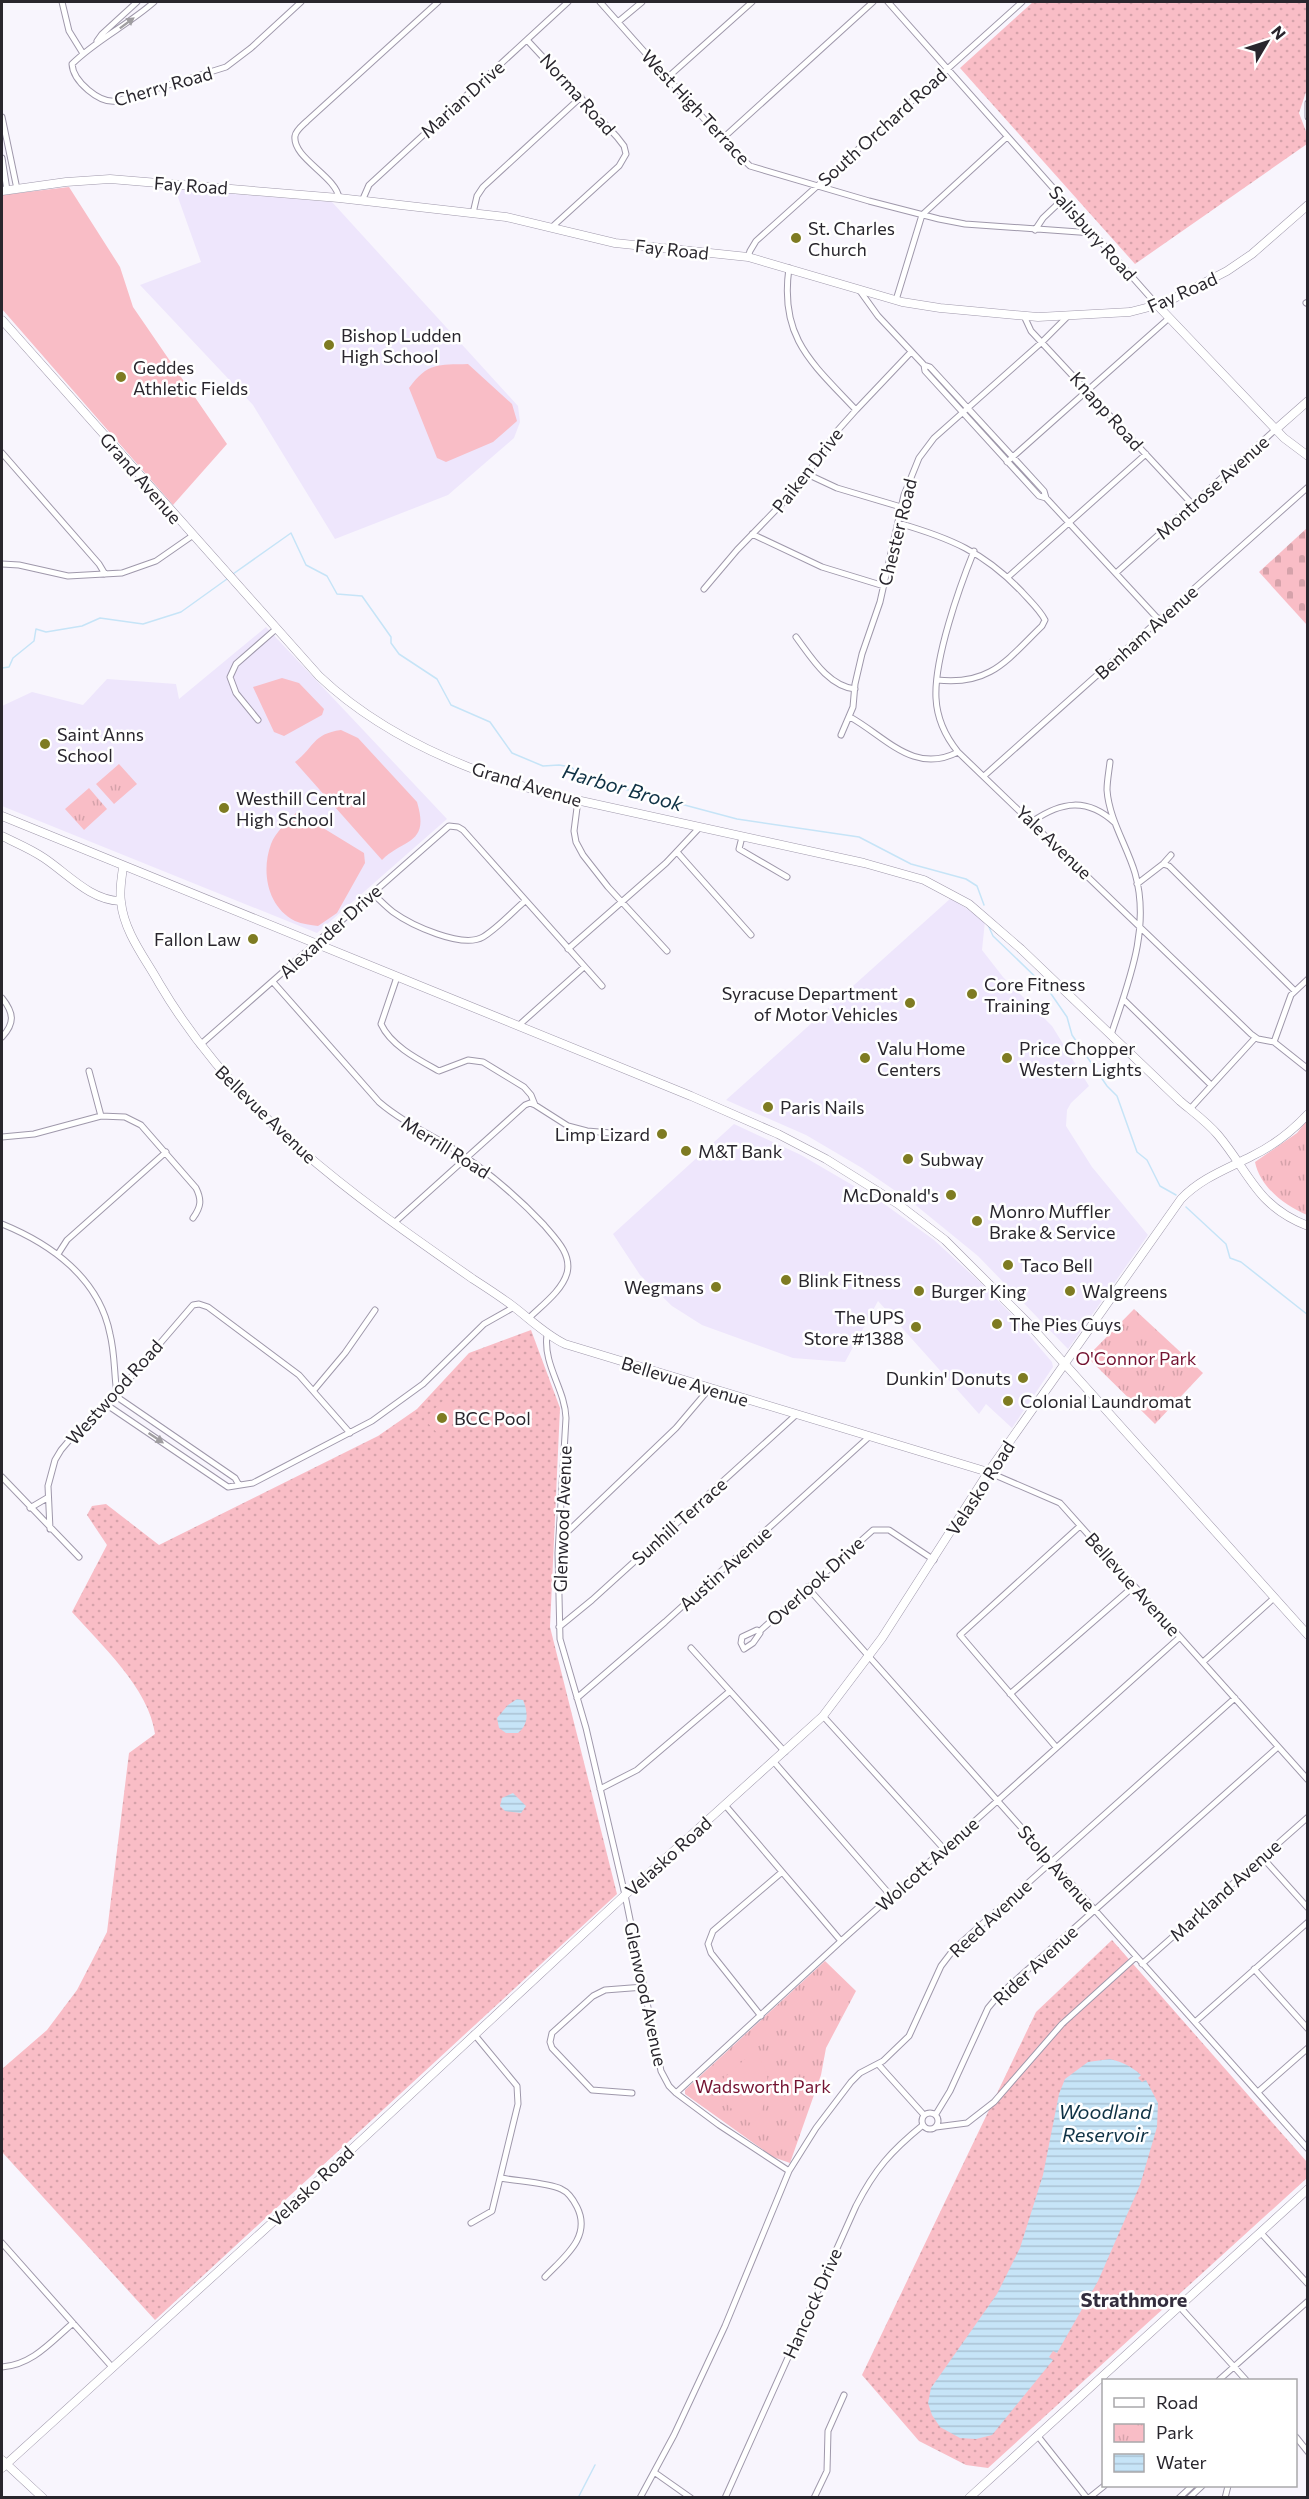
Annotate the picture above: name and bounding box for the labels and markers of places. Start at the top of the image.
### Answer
place label: St. Charles Church [808,217,895,260]
marker: St. Charles Church [789,231,803,245]
place label: Bishop Ludden High School [341,324,462,367]
marker: Bishop Ludden High School [322,338,336,352]
place label: Geddes Athletic Fields [133,356,248,399]
marker: Geddes Athletic Fields [114,370,128,384]
place label: Saint Anns School [57,723,144,766]
marker: Saint Anns School [38,737,52,751]
place label: Westhill Central High School [236,787,366,830]
marker: Westhill Central High School [217,801,231,815]
place label: Fallon Law [154,928,241,950]
marker: Fallon Law [246,932,260,946]
place label: Core Fitness Training [984,973,1085,1016]
place label: Syracuse Department of Motor Vehicles [722,982,898,1025]
marker: Core Fitness Training [965,987,979,1001]
marker: Syracuse Department of Motor Vehicles [903,996,917,1010]
place label: Valu Home Centers [877,1037,965,1080]
place label: Price Chopper Western Lights [1019,1037,1142,1080]
marker: Valu Home Centers [858,1051,872,1065]
marker: Price Chopper Western Lights [1000,1051,1014,1065]
place label: Paris Nails [780,1096,865,1118]
marker: Paris Nails [761,1100,775,1114]
place label: Limp Lizard [555,1123,650,1145]
marker: Limp Lizard [655,1127,669,1141]
place label: M&T Bank [698,1140,783,1162]
marker: M&T Bank [679,1144,693,1158]
place label: Subway [920,1148,984,1170]
marker: Subway [901,1152,915,1166]
place label: McDonald's [842,1184,939,1206]
marker: McDonald's [944,1188,958,1202]
place label: Monro Muffler Brake & Service [989,1200,1116,1243]
marker: Monro Muffler Brake & Service [970,1214,984,1228]
place label: Taco Bell [1020,1254,1093,1276]
marker: Taco Bell [1001,1258,1015,1272]
place label: Blink Fitness [798,1269,901,1291]
marker: Blink Fitness [779,1273,793,1287]
place label: Wegmans [624,1276,704,1298]
marker: Wegmans [709,1280,723,1294]
place label: Burger King [931,1280,1027,1302]
place label: Walgreens [1082,1280,1168,1302]
marker: Burger King [912,1284,926,1298]
marker: Walgreens [1063,1284,1077,1298]
place label: The UPS Store #1388 [804,1306,904,1349]
place label: The Pies Guys [1009,1313,1122,1335]
marker: The Pies Guys [990,1317,1004,1331]
marker: The UPS Store #1388 [909,1320,923,1334]
place label: Dunkin' Donuts [886,1367,1011,1389]
marker: Dunkin' Donuts [1016,1371,1030,1385]
place label: Colonial Laundromat [1020,1390,1191,1412]
marker: Colonial Laundromat [1001,1394,1015,1408]
place label: BCC Pool [454,1407,531,1429]
marker: BCC Pool [435,1411,449,1425]

